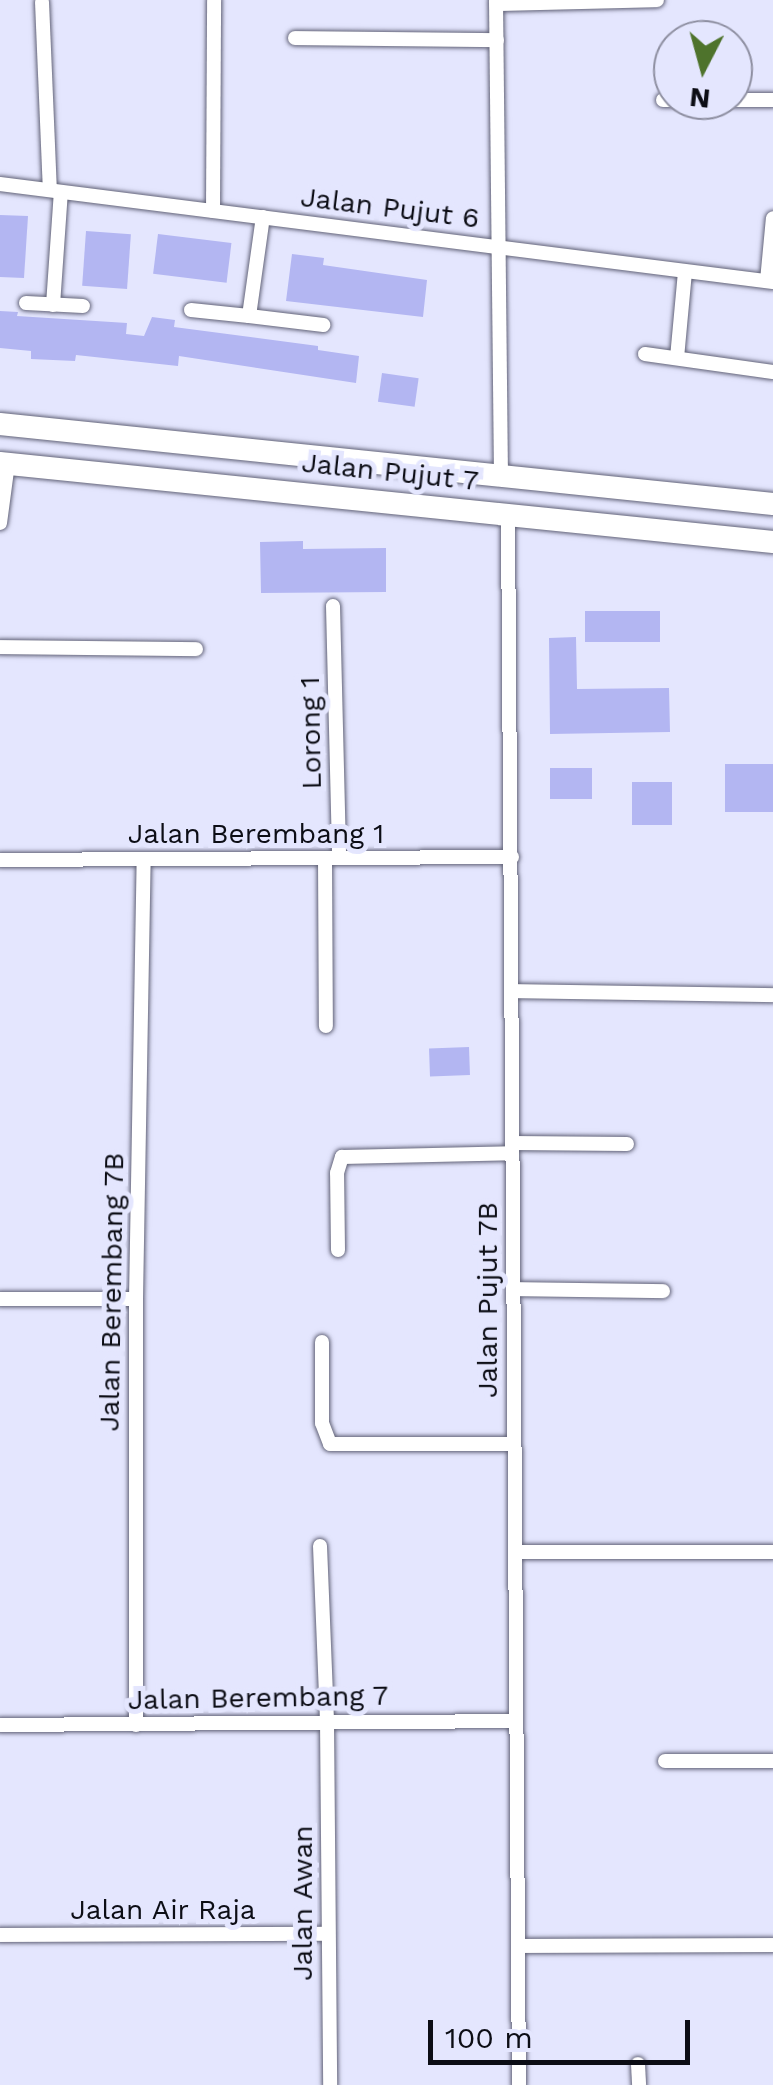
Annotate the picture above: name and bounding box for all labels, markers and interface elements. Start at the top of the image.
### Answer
north arrow [653,20,753,120]
text: N [688,81,712,116]
street label: Jalan Pujut 6 [299,180,481,236]
street label: Jalan Pujut 7 [299,446,481,498]
street label: Lorong 1 [293,676,329,790]
street label: Jalan Berembang 1 [128,817,384,851]
street label: Jalan Berembang 7B [93,1152,131,1432]
street label: Jalan Pujut 7B [471,1202,505,1398]
street label: Jalan Berembang 7 [127,1679,389,1717]
street label: Jalan Awan [286,1825,320,1981]
street label: Jalan Air Raja [69,1893,257,1927]
scale bar [433,2000,696,2062]
text: 100 m [445,2020,533,2055]

